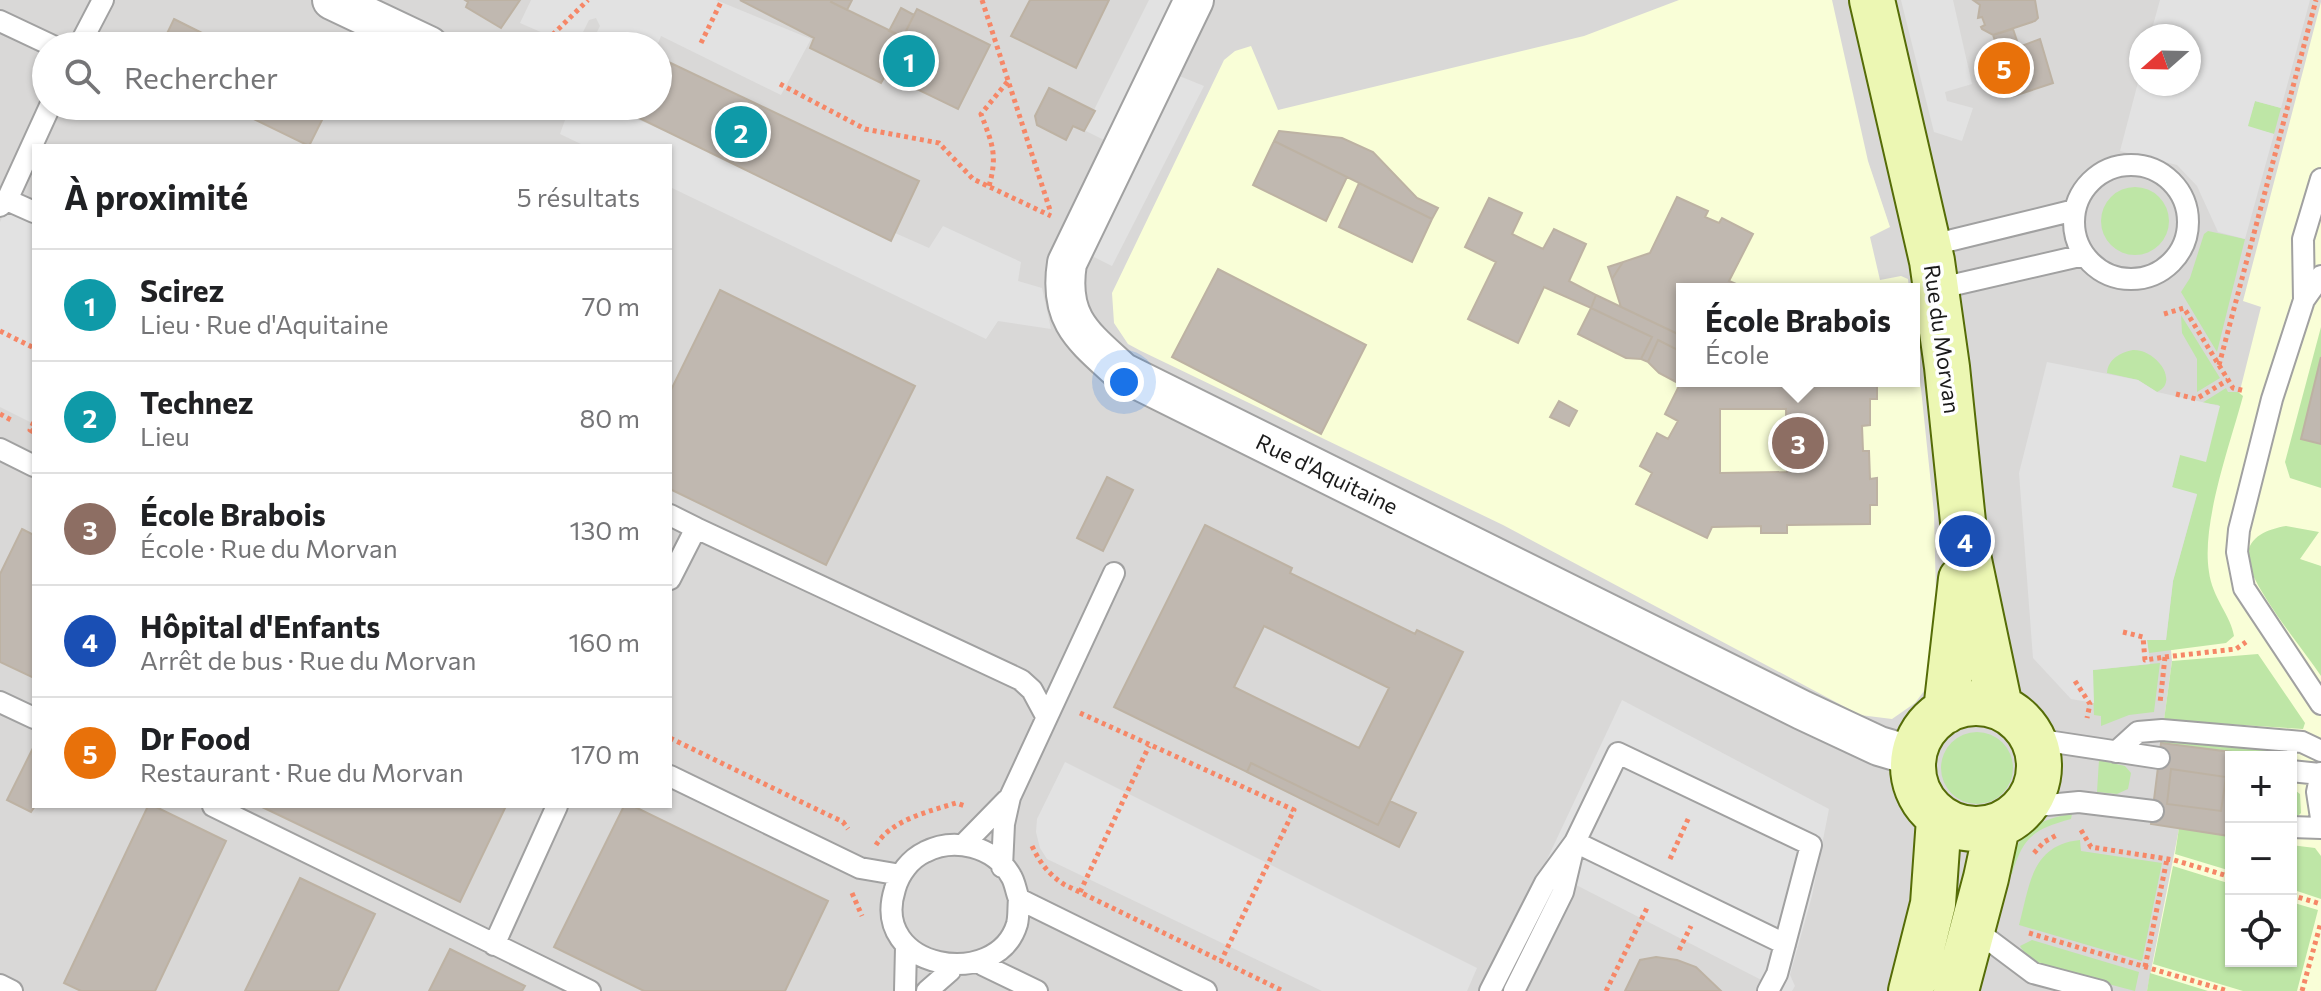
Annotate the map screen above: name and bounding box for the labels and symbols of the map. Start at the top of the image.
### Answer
north arrow [2129,24,2201,96]
pin: 1 [883,31,935,91]
pin: 5 [1978,38,2030,98]
pin: 2 [715,102,767,162]
street label: Rue du Morvan [1919,263,1966,415]
your location [1104,362,1144,402]
pin: 3 [1772,413,1824,473]
street label: Rue d'Aquitaine [1252,428,1403,520]
pin: 4 [1939,511,1991,571]

